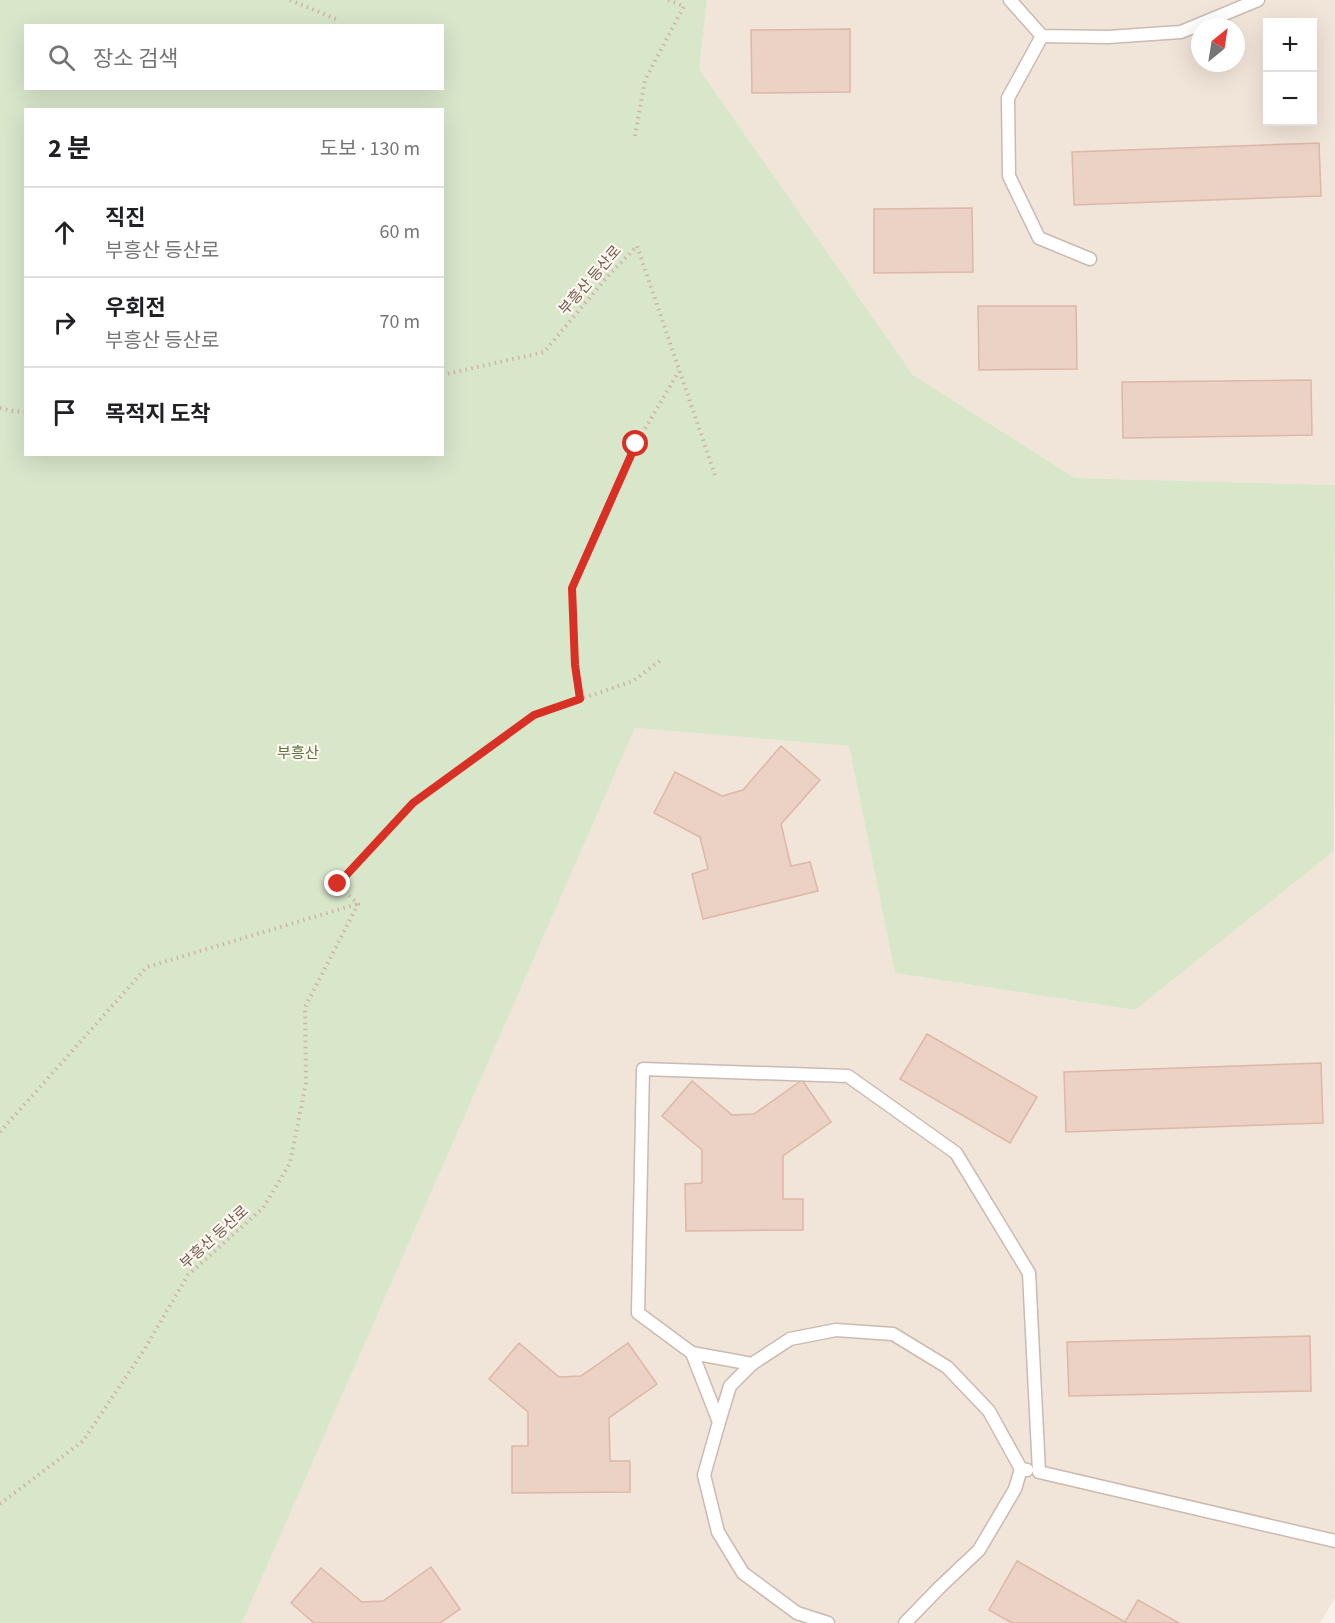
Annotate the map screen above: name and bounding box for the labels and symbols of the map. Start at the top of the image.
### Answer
north arrow [1191,18,1245,72]
street label: 부흥산 등산로 [554,241,626,320]
route start [622,430,648,456]
park label: 부흥산 [277,743,319,764]
route end [324,870,350,896]
street label: 부흥산 등산로 [175,1201,253,1274]

